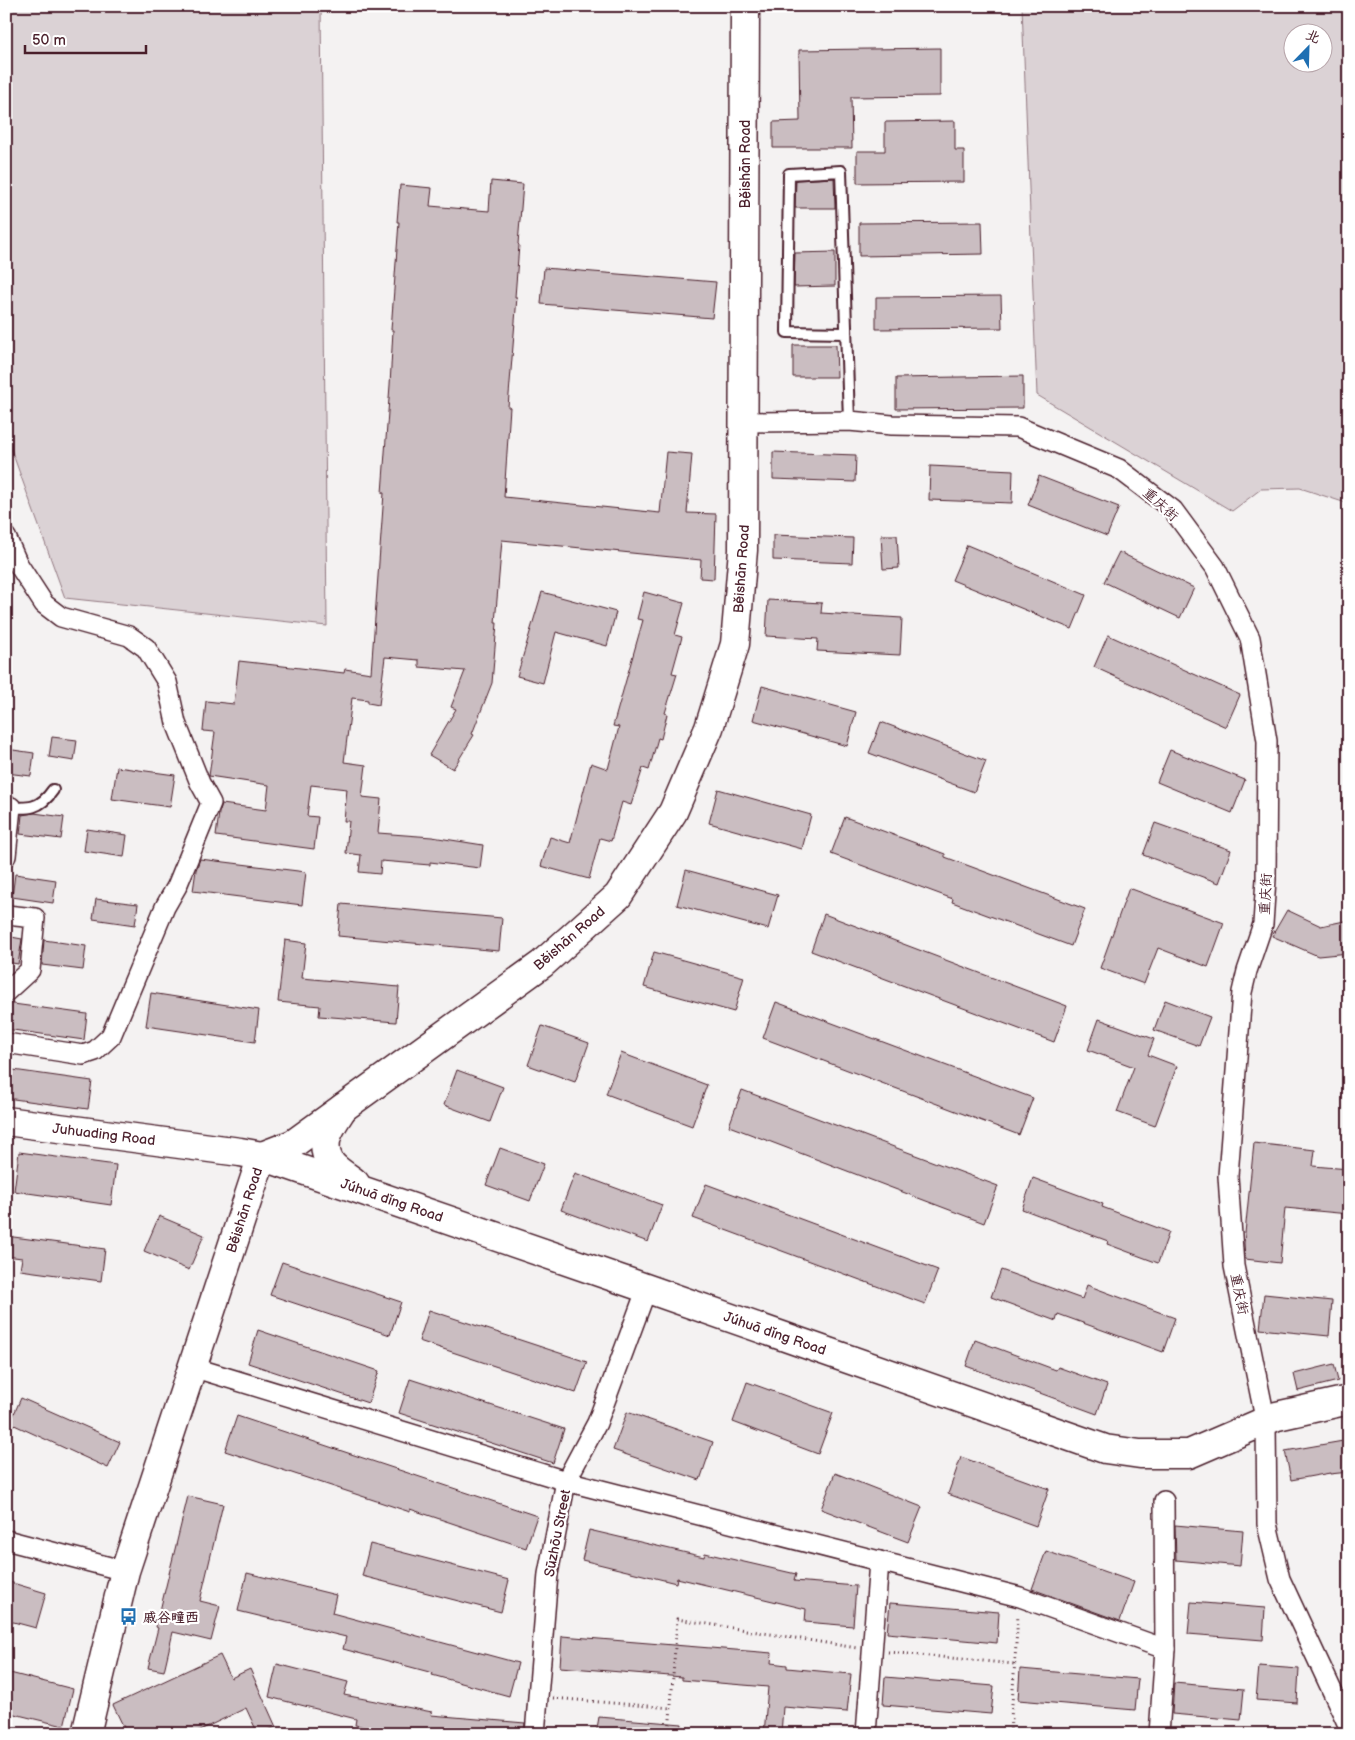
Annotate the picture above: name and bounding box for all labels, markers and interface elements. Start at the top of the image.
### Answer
scale bar [25,22,146,54]
north arrow [1282,22,1332,72]
text: 北 [1303,26,1323,47]
text: 50 m [32,31,66,50]
street label: Běishān Road [737,120,754,208]
street label: 重庆街 [1139,484,1182,525]
street label: Běishān Road [730,524,753,614]
street label: 重庆街 [1256,873,1275,915]
street label: Běishān Road [530,903,608,974]
street label: Juhuading Road [52,1120,156,1149]
street label: Běishān Road [223,1165,266,1255]
street label: Júhuā dǐng Road [338,1175,445,1226]
street label: 重庆街 [1227,1272,1252,1316]
street label: Júhuā dǐng Road [721,1308,828,1359]
street label: Sūzhōu Street [541,1487,574,1578]
bus stop icon: 戚谷疃西 [119,1607,139,1627]
place label: 戚谷疃西 [143,1609,199,1626]

